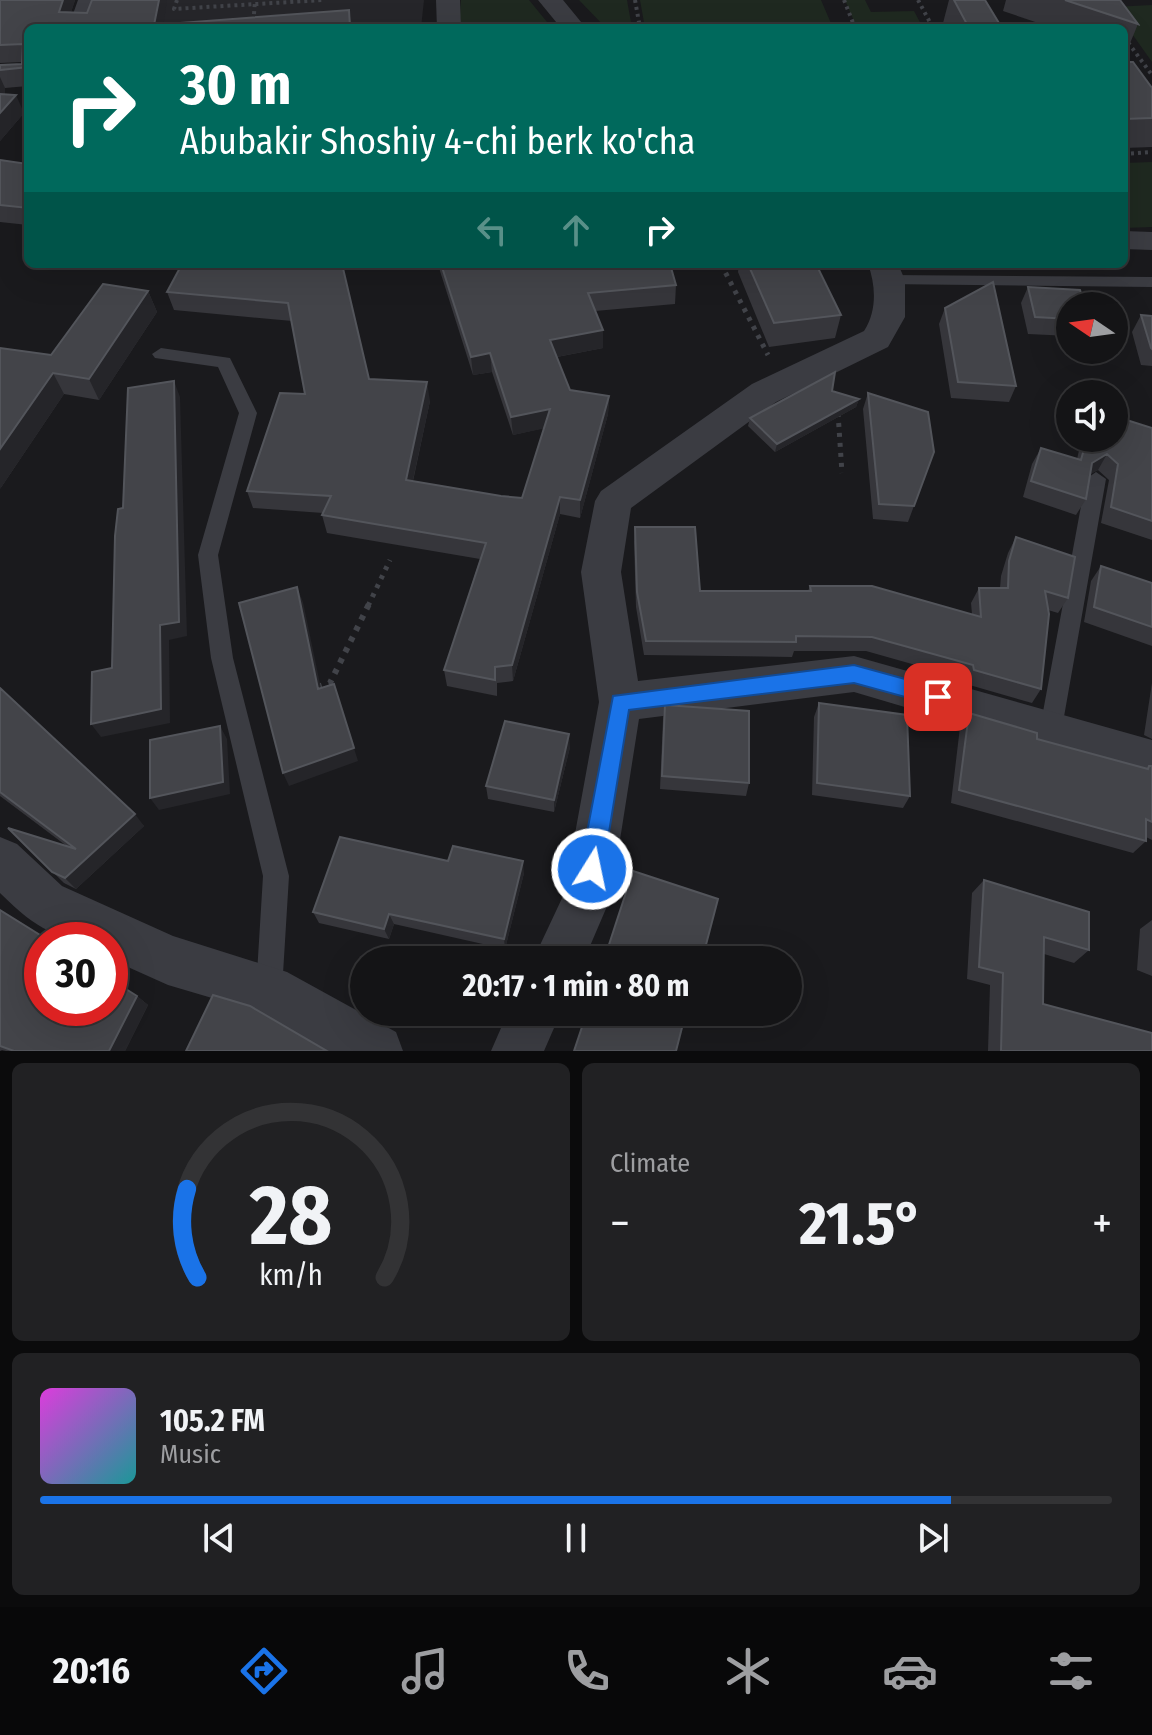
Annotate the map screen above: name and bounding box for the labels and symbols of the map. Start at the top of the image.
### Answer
north arrow [1056,292,1128,364]
pin [904,663,972,731]
position arrow [550,827,634,911]
speed limit sign: 30 [24,922,128,1026]

